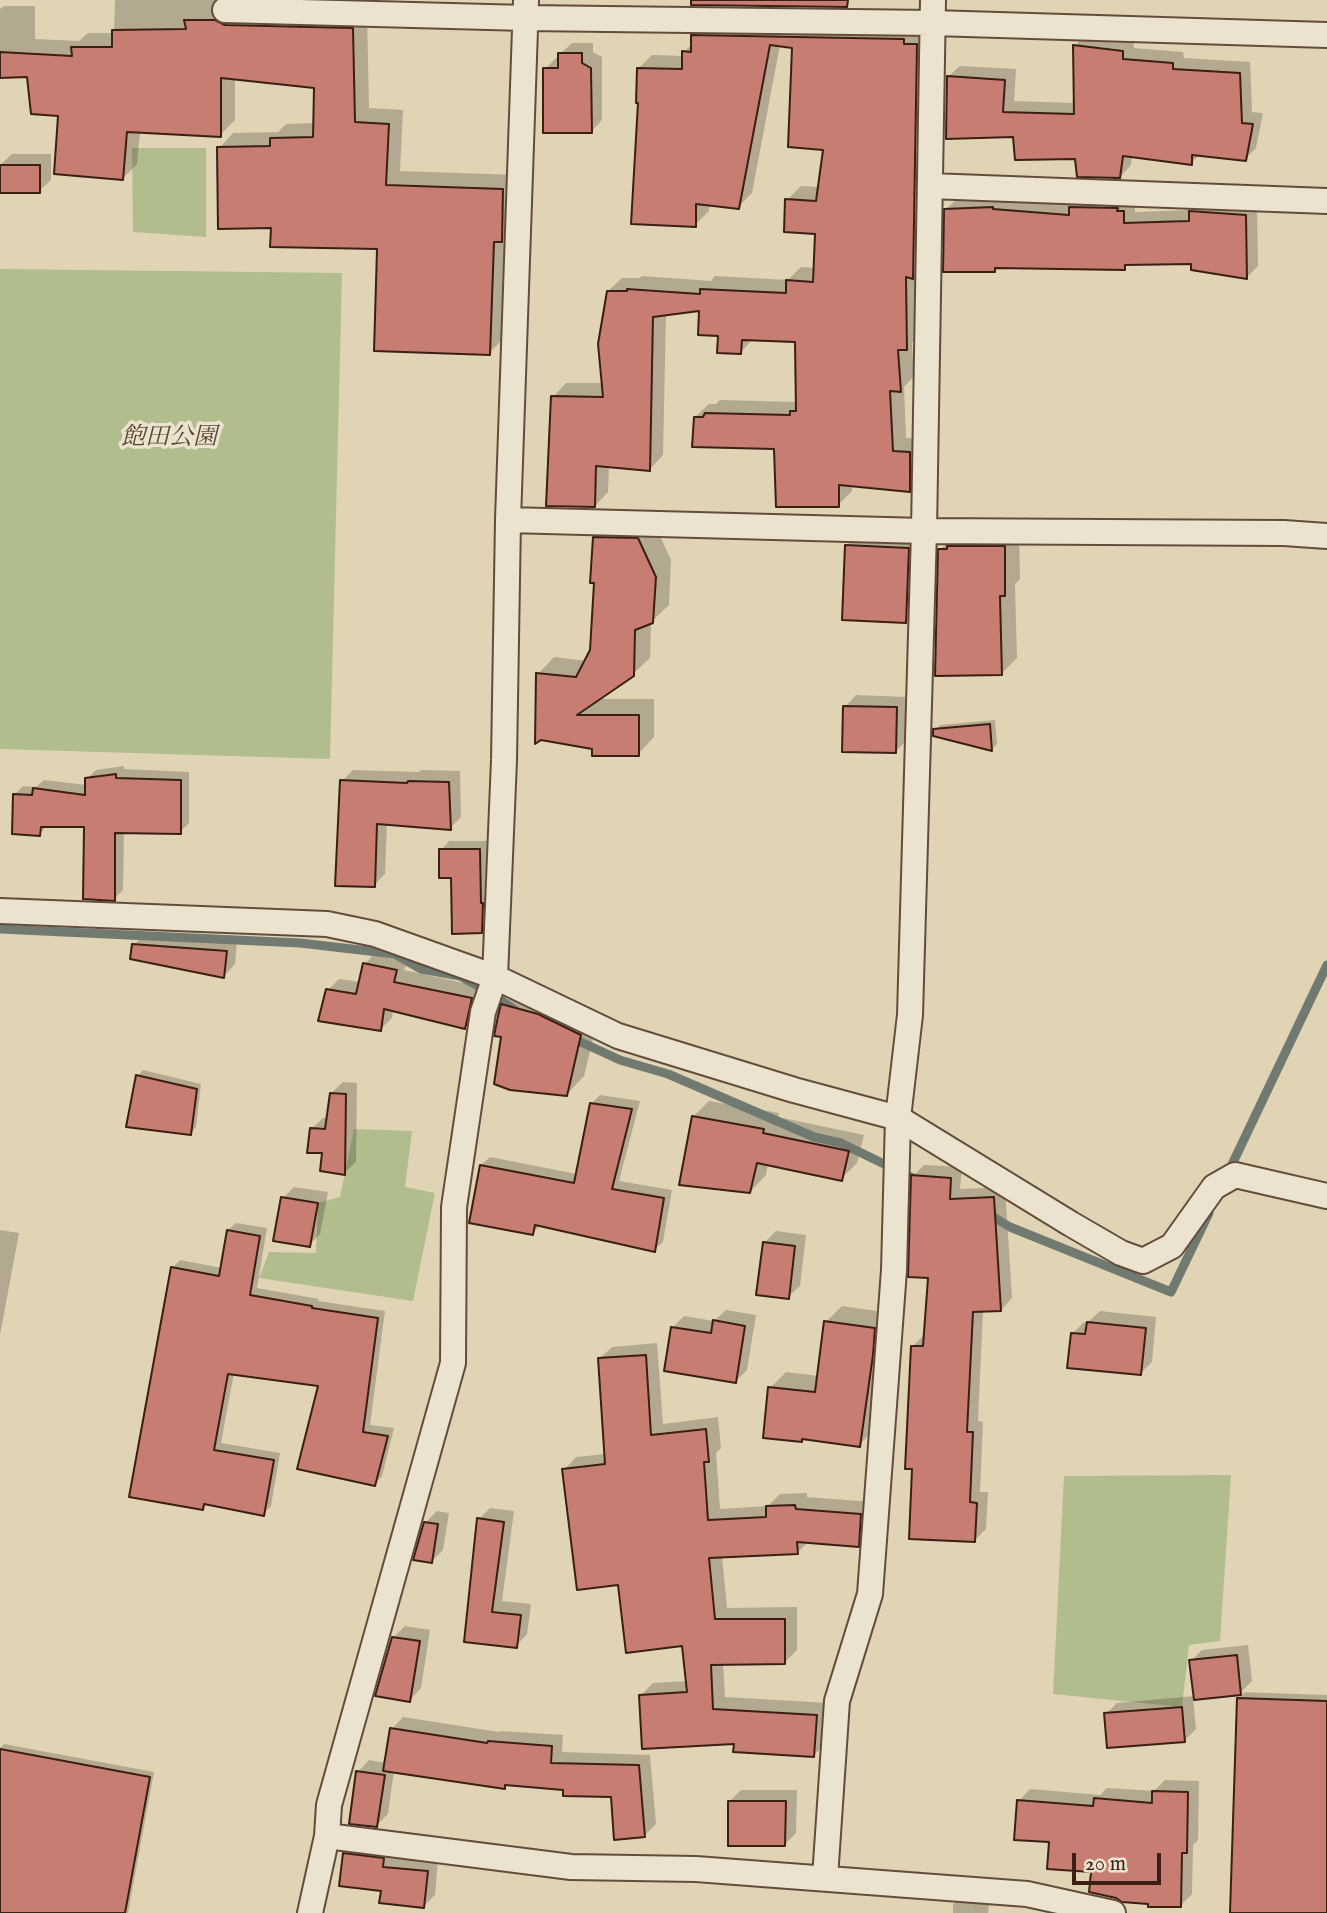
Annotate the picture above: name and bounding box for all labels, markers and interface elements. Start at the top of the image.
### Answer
park label: 飽田公園 [121,425,217,453]
scale bar [1075,1840,1164,1884]
text: 20 m [1085,1851,1126,1878]

